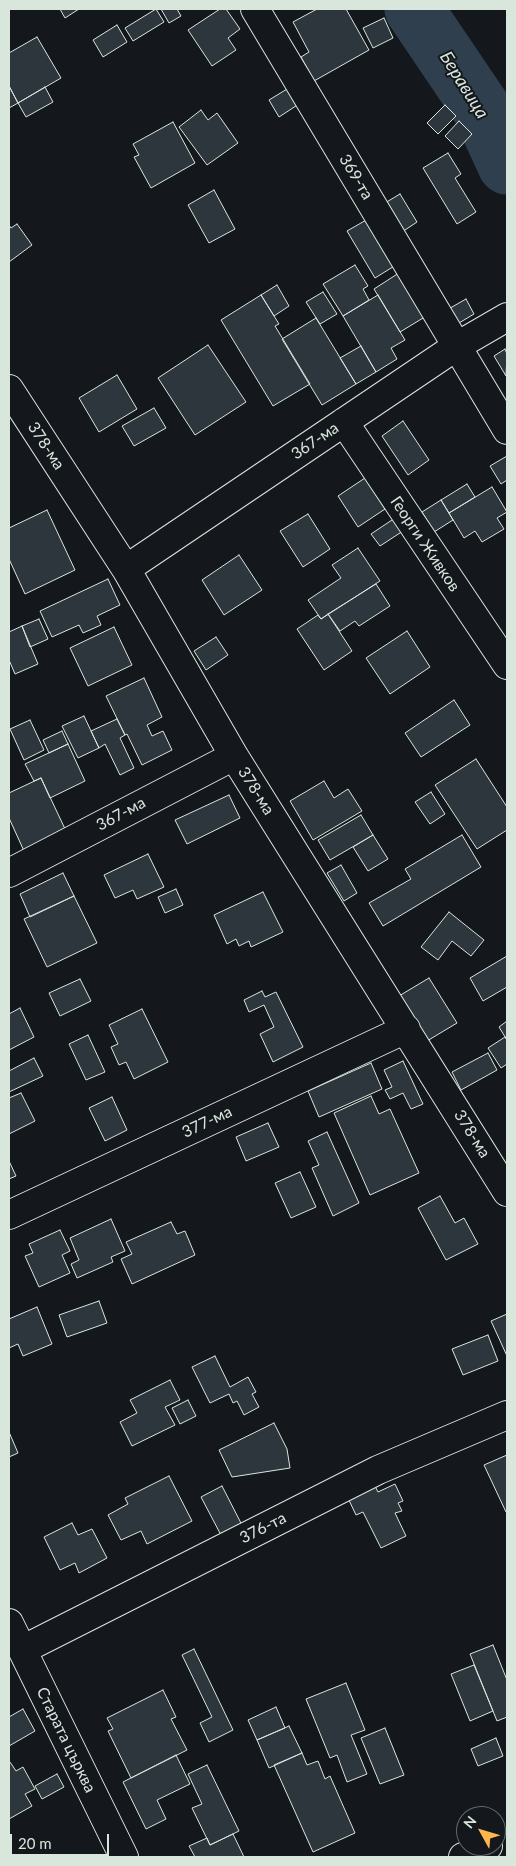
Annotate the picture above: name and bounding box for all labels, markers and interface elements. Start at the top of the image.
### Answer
water label: Беравица [435,47,493,123]
street label: 369-та [335,151,377,203]
street label: 367-ма [288,418,342,464]
street label: 378-ма [24,419,68,473]
street label: Георги Живков [386,493,464,595]
street label: 378-ма [234,763,278,819]
street label: 367-ма [93,793,149,835]
street label: 377-ма [179,1102,235,1142]
street label: 378-ма [450,1106,494,1162]
street label: 376-та [237,1508,289,1548]
street label: Старата църква [32,1684,100,1796]
north arrow [456,1806,506,1856]
text: N [460,1812,480,1831]
scale bar [12,1824,111,1856]
text: 20 m [18,1834,52,1852]

